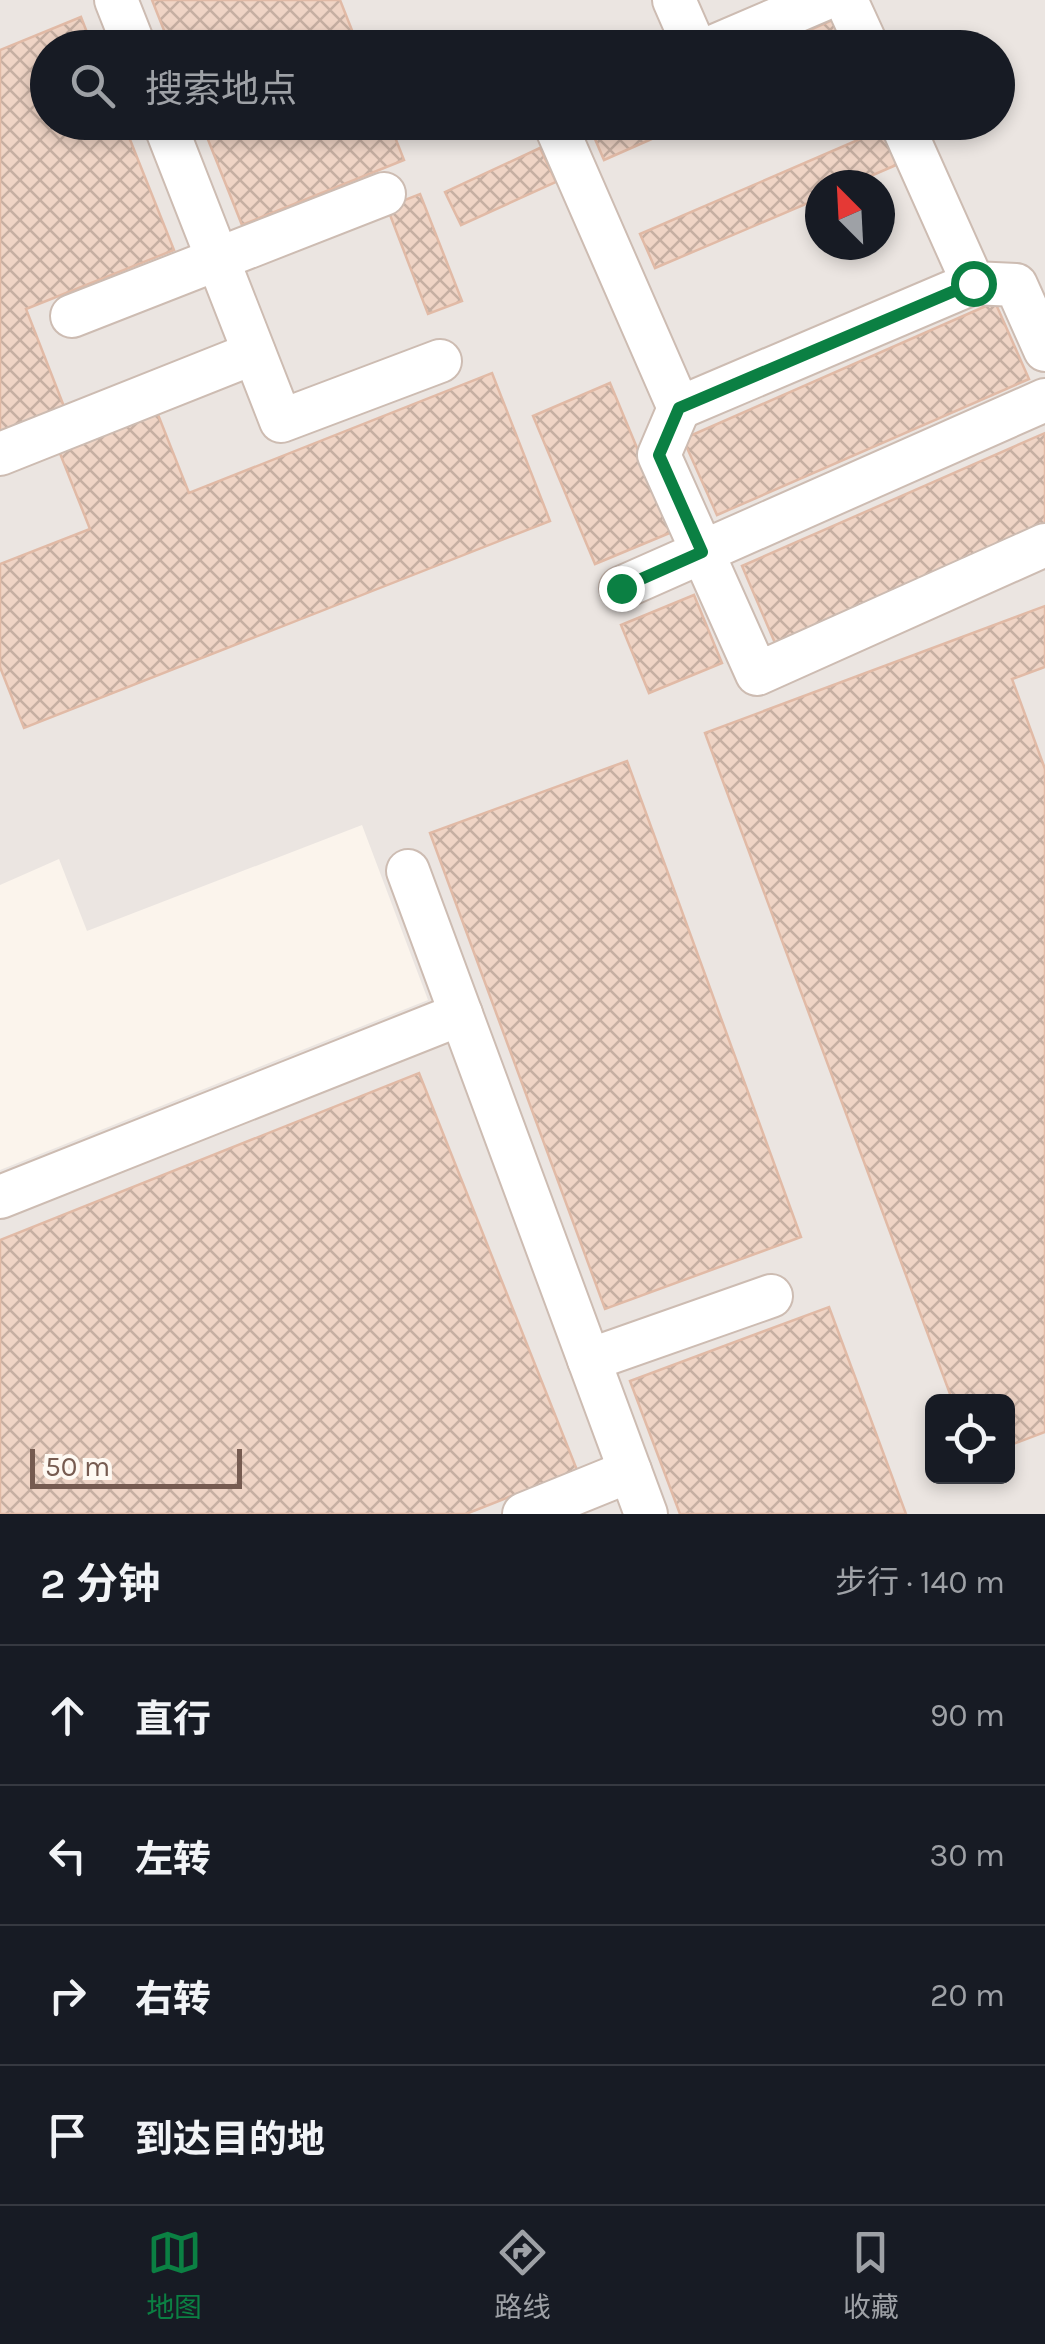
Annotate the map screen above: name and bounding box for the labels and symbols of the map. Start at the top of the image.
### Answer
north arrow [805,170,895,260]
route start [951,261,997,307]
route end [599,566,645,612]
scale bar [30,1444,242,1488]

